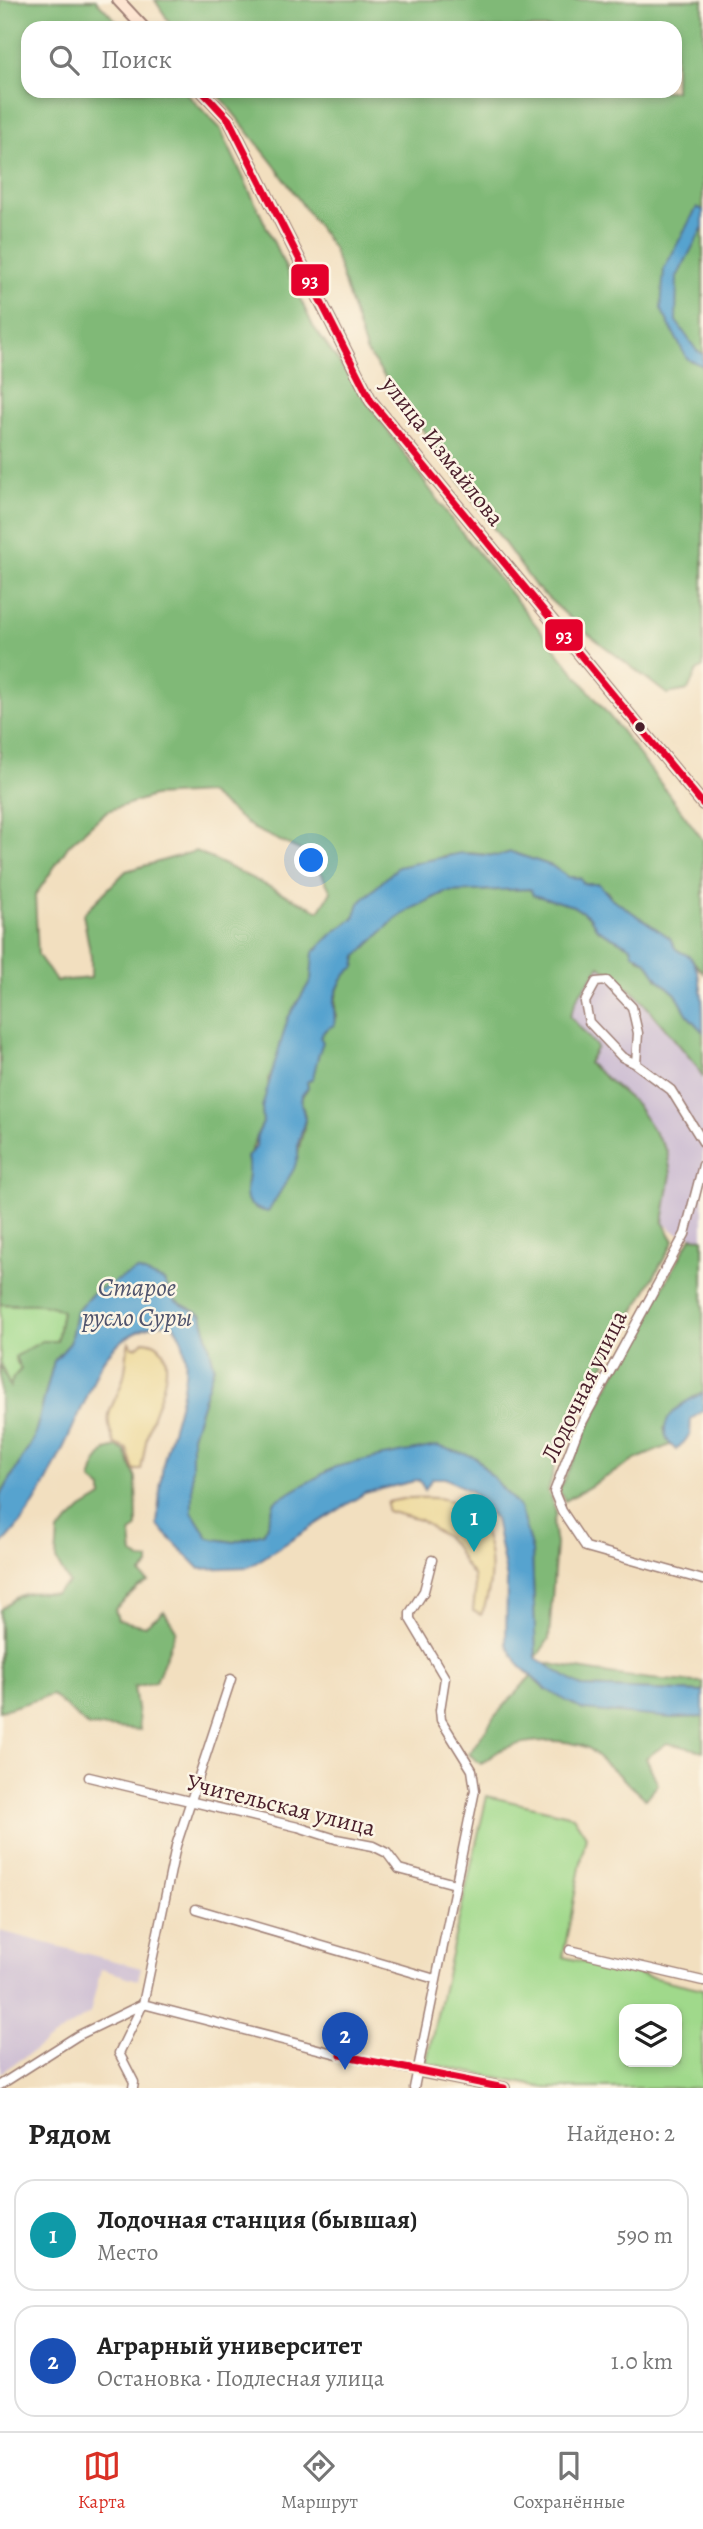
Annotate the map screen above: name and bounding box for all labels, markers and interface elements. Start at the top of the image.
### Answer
search box [21,21,682,98]
icon: search [45,41,83,79]
text: Поиск [101,42,172,77]
line badge: 93 [290,263,330,297]
text: 93 [302,268,318,294]
street label: улица Измайлова [374,369,512,533]
line badge: 93 [544,618,584,652]
text: 93 [556,623,572,649]
unlabelled marker [633,720,647,734]
your location [294,843,328,877]
water label: Старое русло Суры [81,1270,192,1335]
street label: Лодочная улица [533,1305,635,1467]
pin: 1 [451,1494,497,1552]
street label: Учительская улица [183,1766,379,1844]
map controls [619,2004,682,2067]
button: layers [619,2004,682,2067]
pin: 2 [322,2012,368,2070]
text: Рядом [28,2114,111,2154]
text: Найдено: 2 [566,2118,675,2149]
text: Лодочная станция (бывшая) [97,2202,418,2237]
text: 1 [49,2220,57,2251]
text: 590 m [617,2220,673,2251]
text: Место [97,2237,158,2268]
text: Аграрный университет [97,2328,362,2363]
text: 2 [47,2346,59,2377]
text: 1.0 km [611,2346,673,2377]
text: Остановка · Подлесная улица [97,2363,384,2394]
tab: Карта [78,2447,126,2515]
tab: Маршрут [281,2447,358,2515]
tab: Сохранённые [513,2447,625,2515]

